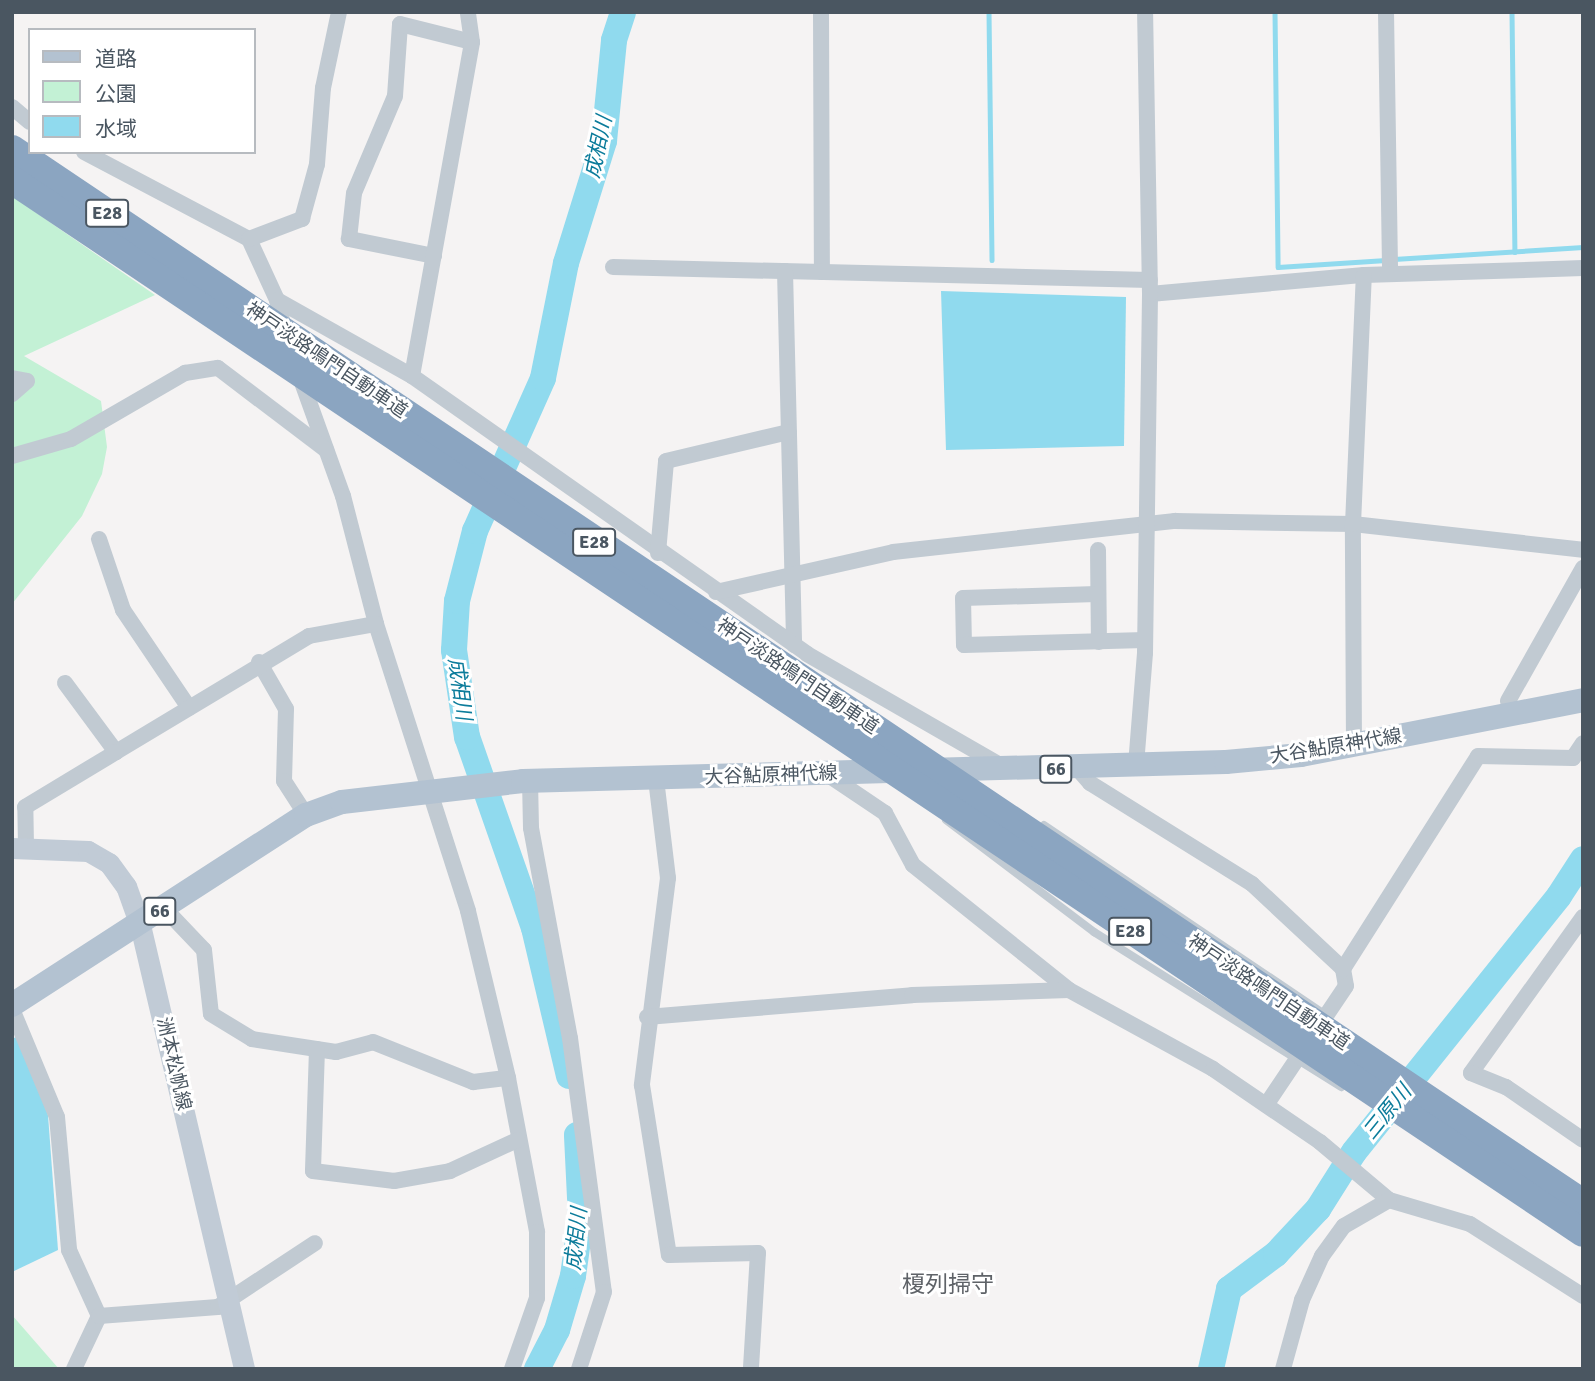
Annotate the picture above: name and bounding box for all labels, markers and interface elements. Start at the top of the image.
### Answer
legend [28,28,256,154]
text: 道路 [95,46,137,72]
text: 公園 [95,81,137,107]
water label: 成相川 [579,114,617,180]
text: 水域 [95,116,137,142]
road number: E28 [84,198,130,228]
street label: 神戸淡路鳴門自動車道 [241,298,411,424]
road number: E28 [571,528,617,556]
street label: 神戸淡路鳴門自動車道 [712,614,882,740]
water label: 成相川 [443,656,477,722]
street label: 大谷鮎原神代線 [1269,725,1403,769]
road number: 66 [1038,754,1074,784]
street label: 大谷鮎原神代線 [704,762,838,790]
road number: 66 [142,896,178,926]
road number: E28 [1107,916,1153,946]
street label: 神戸淡路鳴門自動車道 [1183,930,1353,1056]
street label: 洲本松帆線 [151,1015,195,1113]
water label: 三原川 [1357,1080,1417,1144]
water label: 成相川 [560,1206,592,1272]
district label: 榎列掃守 [902,1271,994,1299]

